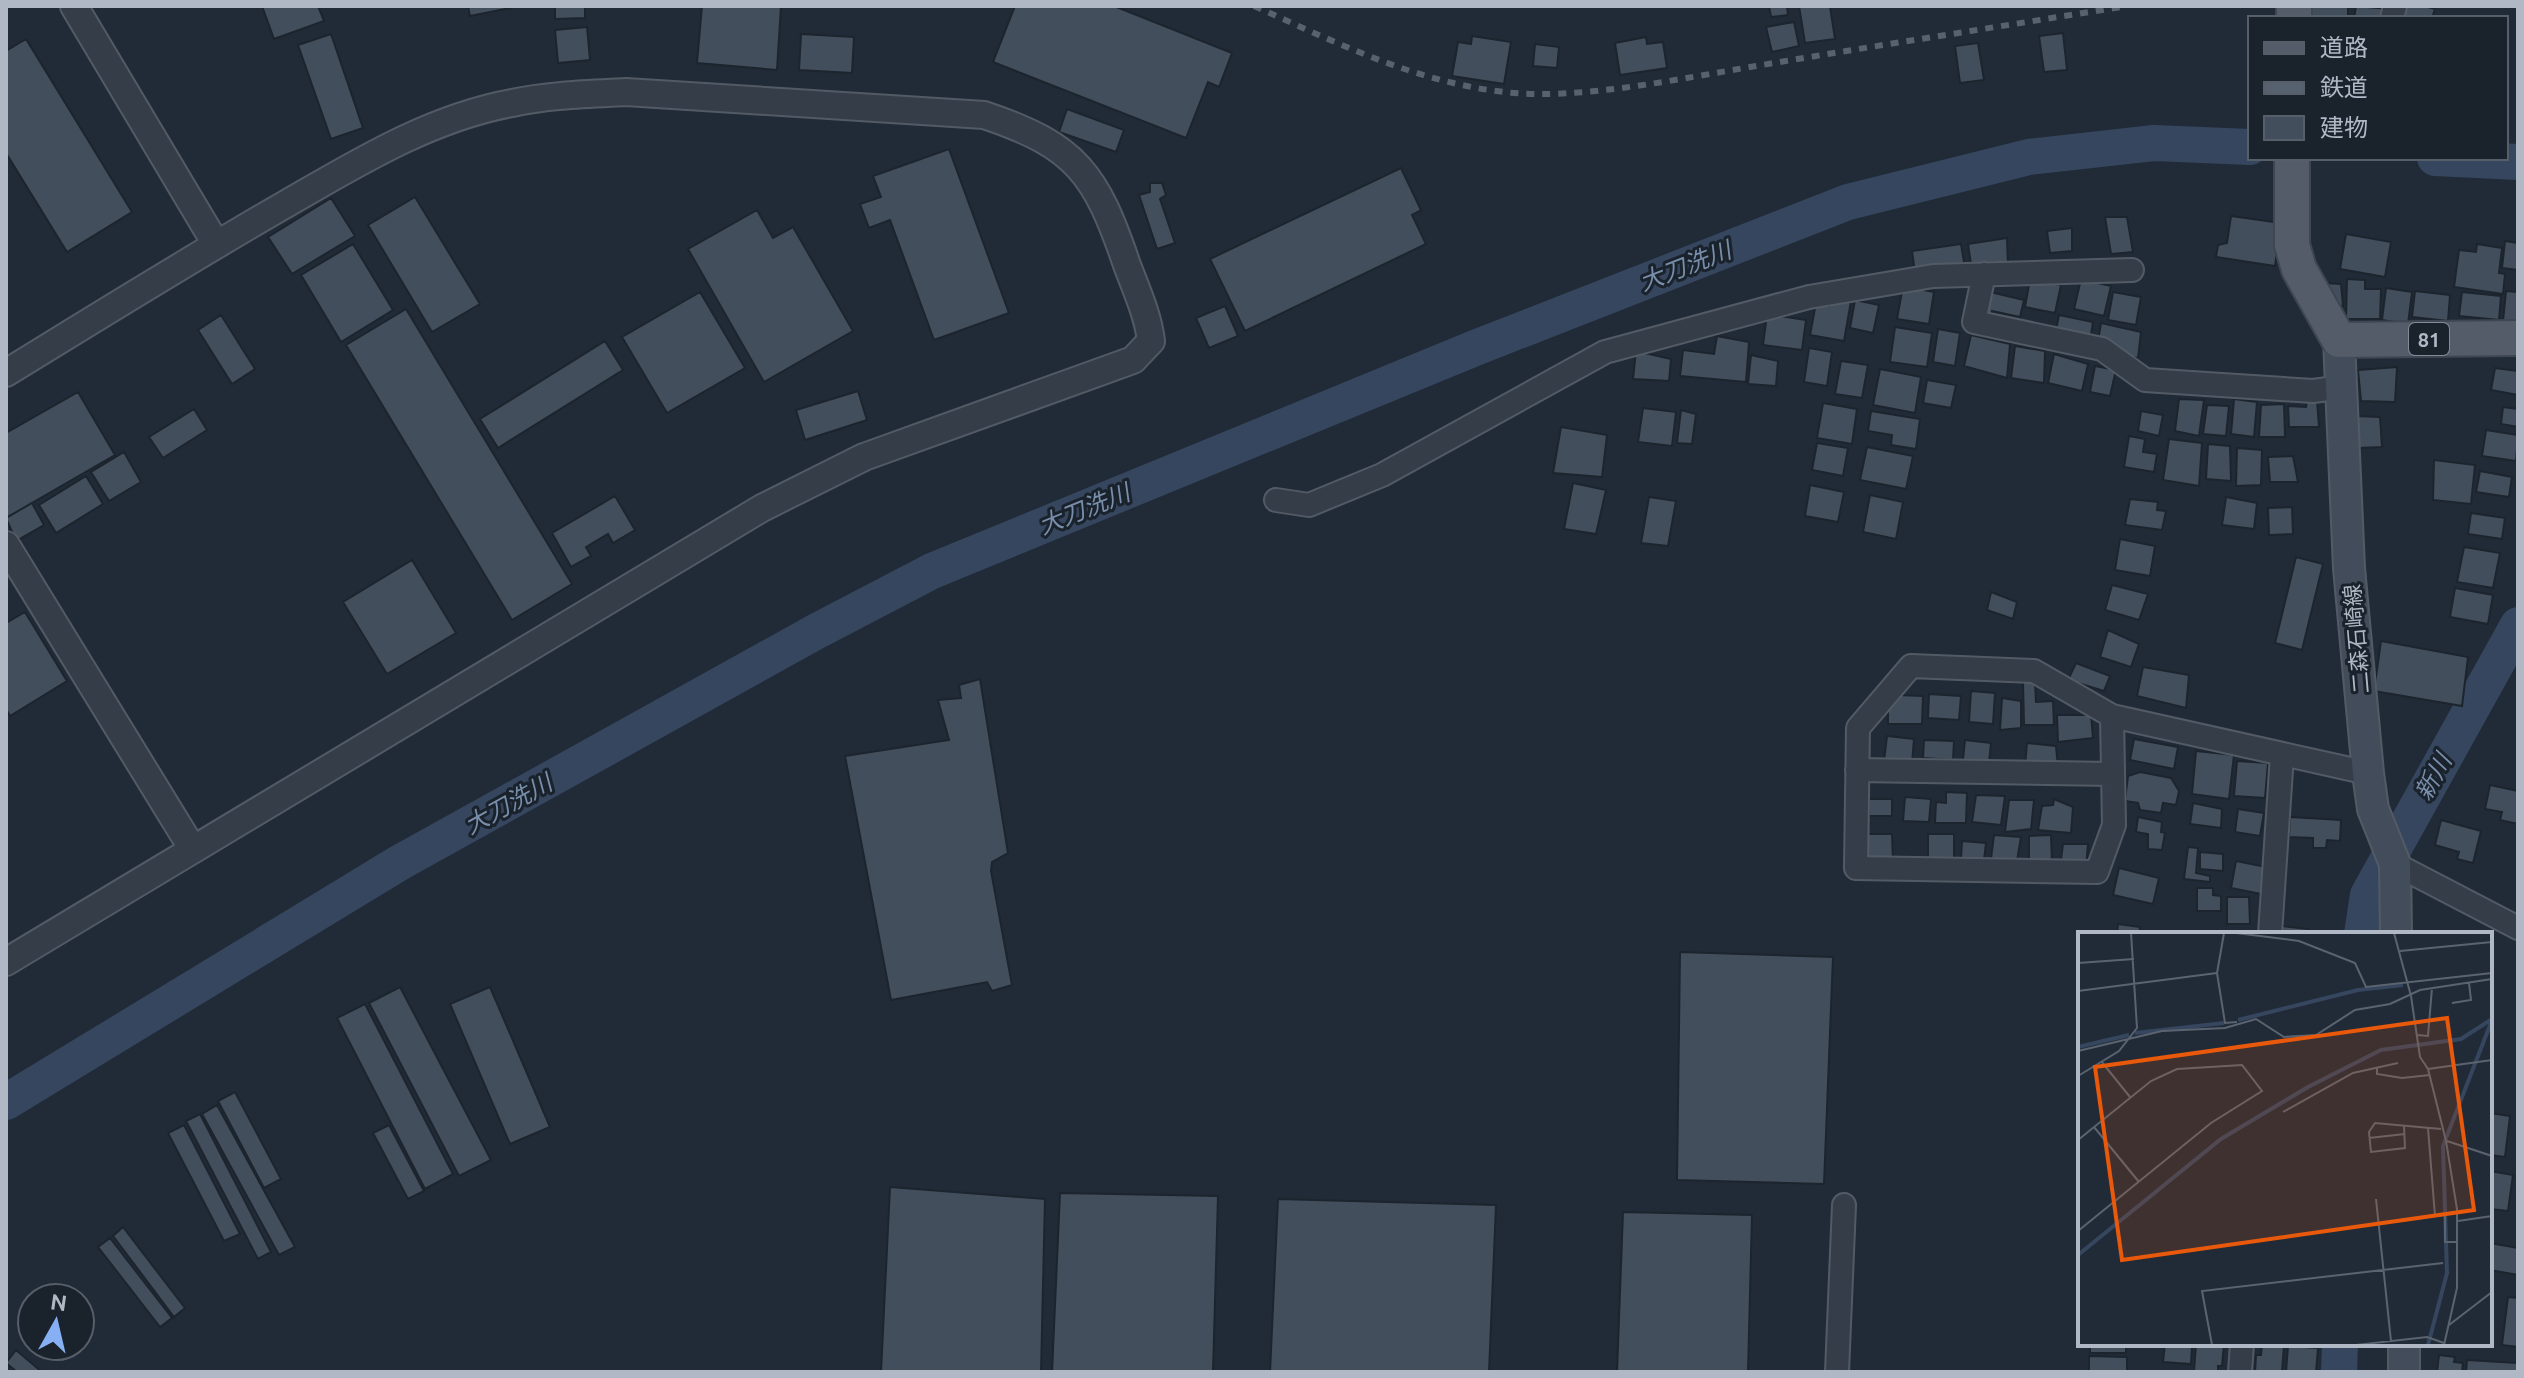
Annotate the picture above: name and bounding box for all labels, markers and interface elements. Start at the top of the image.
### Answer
legend [2248,16,2508,160]
text: 道路 [2320,34,2368,61]
text: 鉄道 [2320,74,2368,101]
text: 建物 [2320,114,2368,141]
water label: 大刀洗川 [1635,235,1737,296]
road number: 81 [2409,323,2449,355]
water label: 大刀洗川 [1034,477,1136,539]
street label: 二森石崎線 [2339,583,2373,695]
water label: 新川 [2410,747,2458,805]
water label: 大刀洗川 [459,767,559,839]
inset map [2078,932,2492,1346]
north arrow [16,1282,96,1362]
text: N [49,1288,69,1315]

